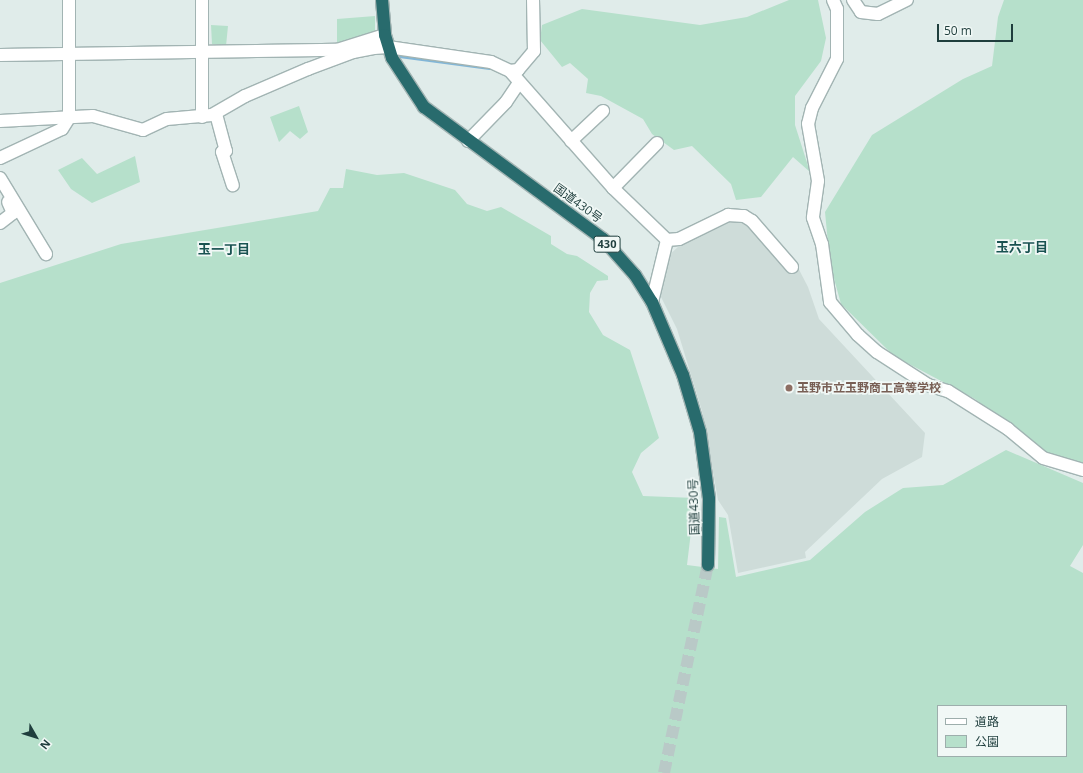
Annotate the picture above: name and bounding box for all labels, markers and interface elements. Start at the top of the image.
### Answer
scale bar [939,16,1015,42]
text: 50 m [944,22,972,39]
street label: 国道430号 [551,181,605,225]
road number: 430 [593,235,621,253]
district label: 玉六丁目 [996,239,1048,255]
district label: 玉一丁目 [198,241,250,257]
place label: 玉野市立玉野商工高等学校 [797,381,941,395]
marker: 玉野市立玉野商工高等学校 [784,383,794,393]
street label: 国道430号 [686,478,702,536]
legend [937,705,1067,757]
text: 道路 [975,713,999,730]
north arrow [16,717,56,757]
text: 公園 [975,733,999,750]
text: N [37,737,54,753]

